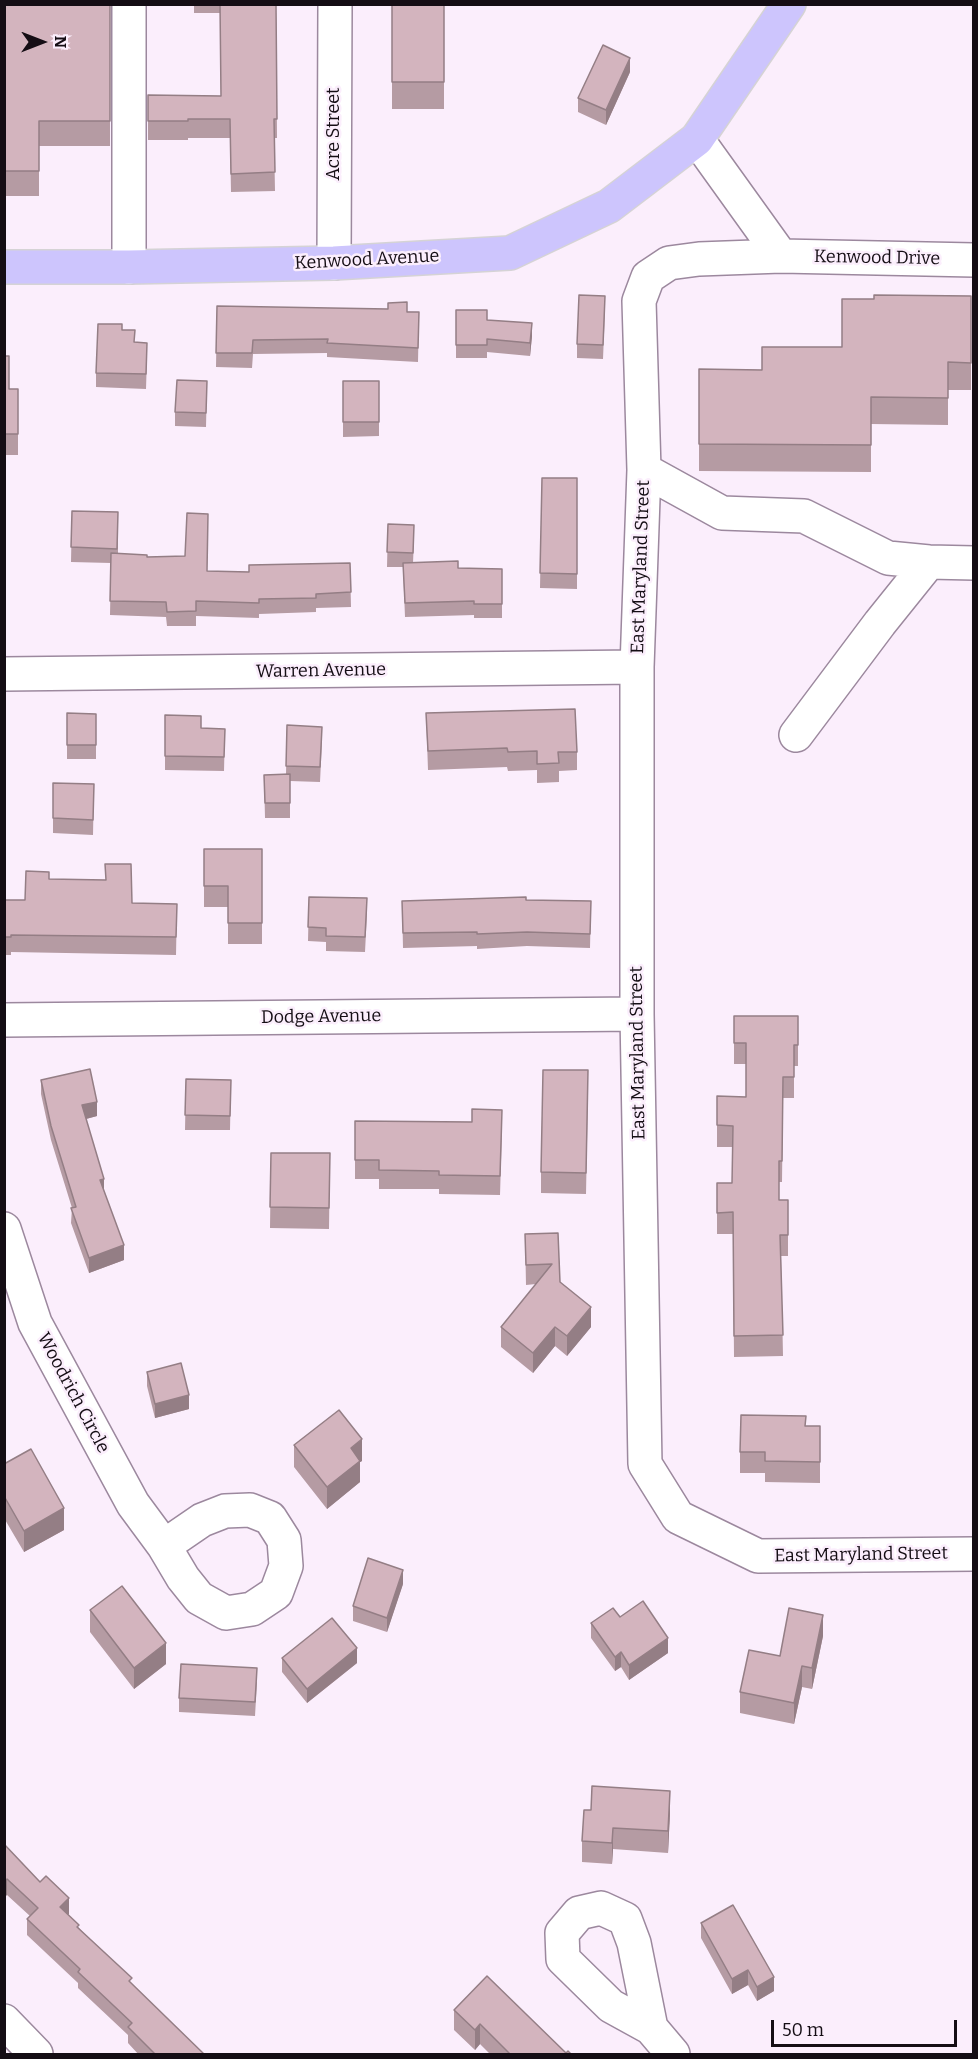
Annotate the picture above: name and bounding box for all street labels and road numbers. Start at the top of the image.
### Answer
street label: Acre Street [323,87,345,181]
street label: Kenwood Avenue [294,245,440,275]
street label: Kenwood Drive [814,246,940,270]
street label: East Maryland Street [627,480,655,654]
street label: Warren Avenue [256,659,386,683]
street label: East Maryland Street [626,966,650,1140]
street label: Dodge Avenue [261,1005,381,1029]
street label: Woodrich Circle [32,1329,114,1457]
street label: East Maryland Street [774,1543,948,1567]

